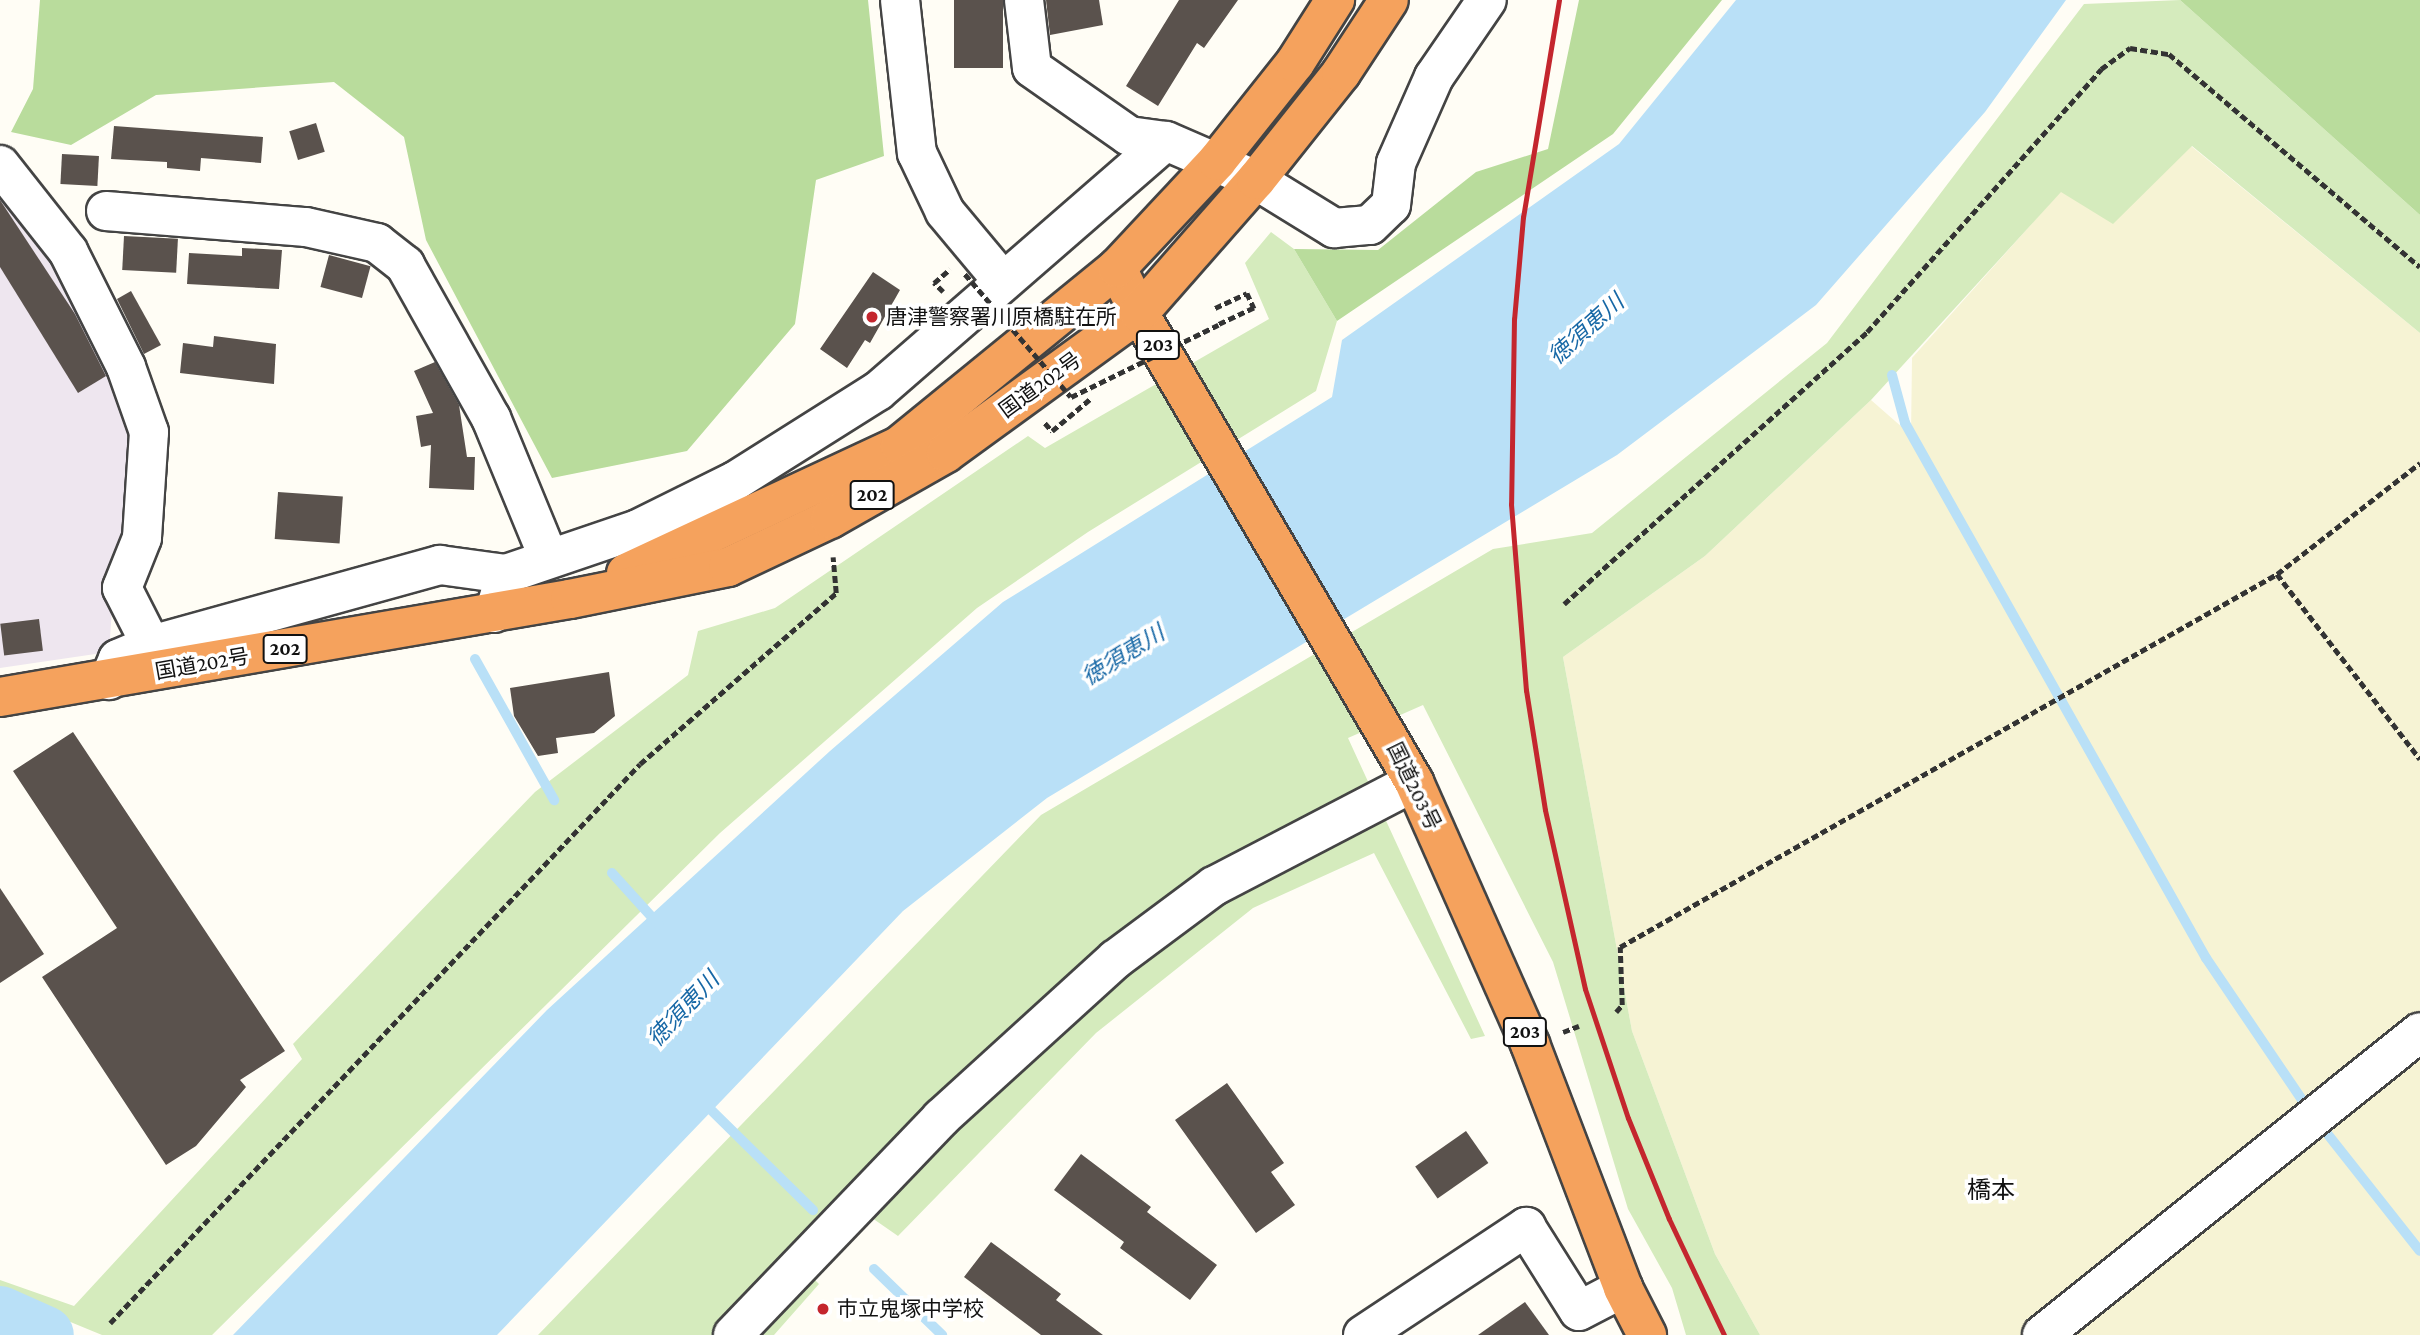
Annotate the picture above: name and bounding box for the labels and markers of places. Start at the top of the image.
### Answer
place label: 唐津警察署川原橋駐在所 [886,304,1117,330]
marker: 唐津警察署川原橋駐在所 [864,309,880,325]
place label: 市立鬼塚中学校 [837,1296,984,1322]
marker: 市立鬼塚中学校 [815,1301,831,1317]

